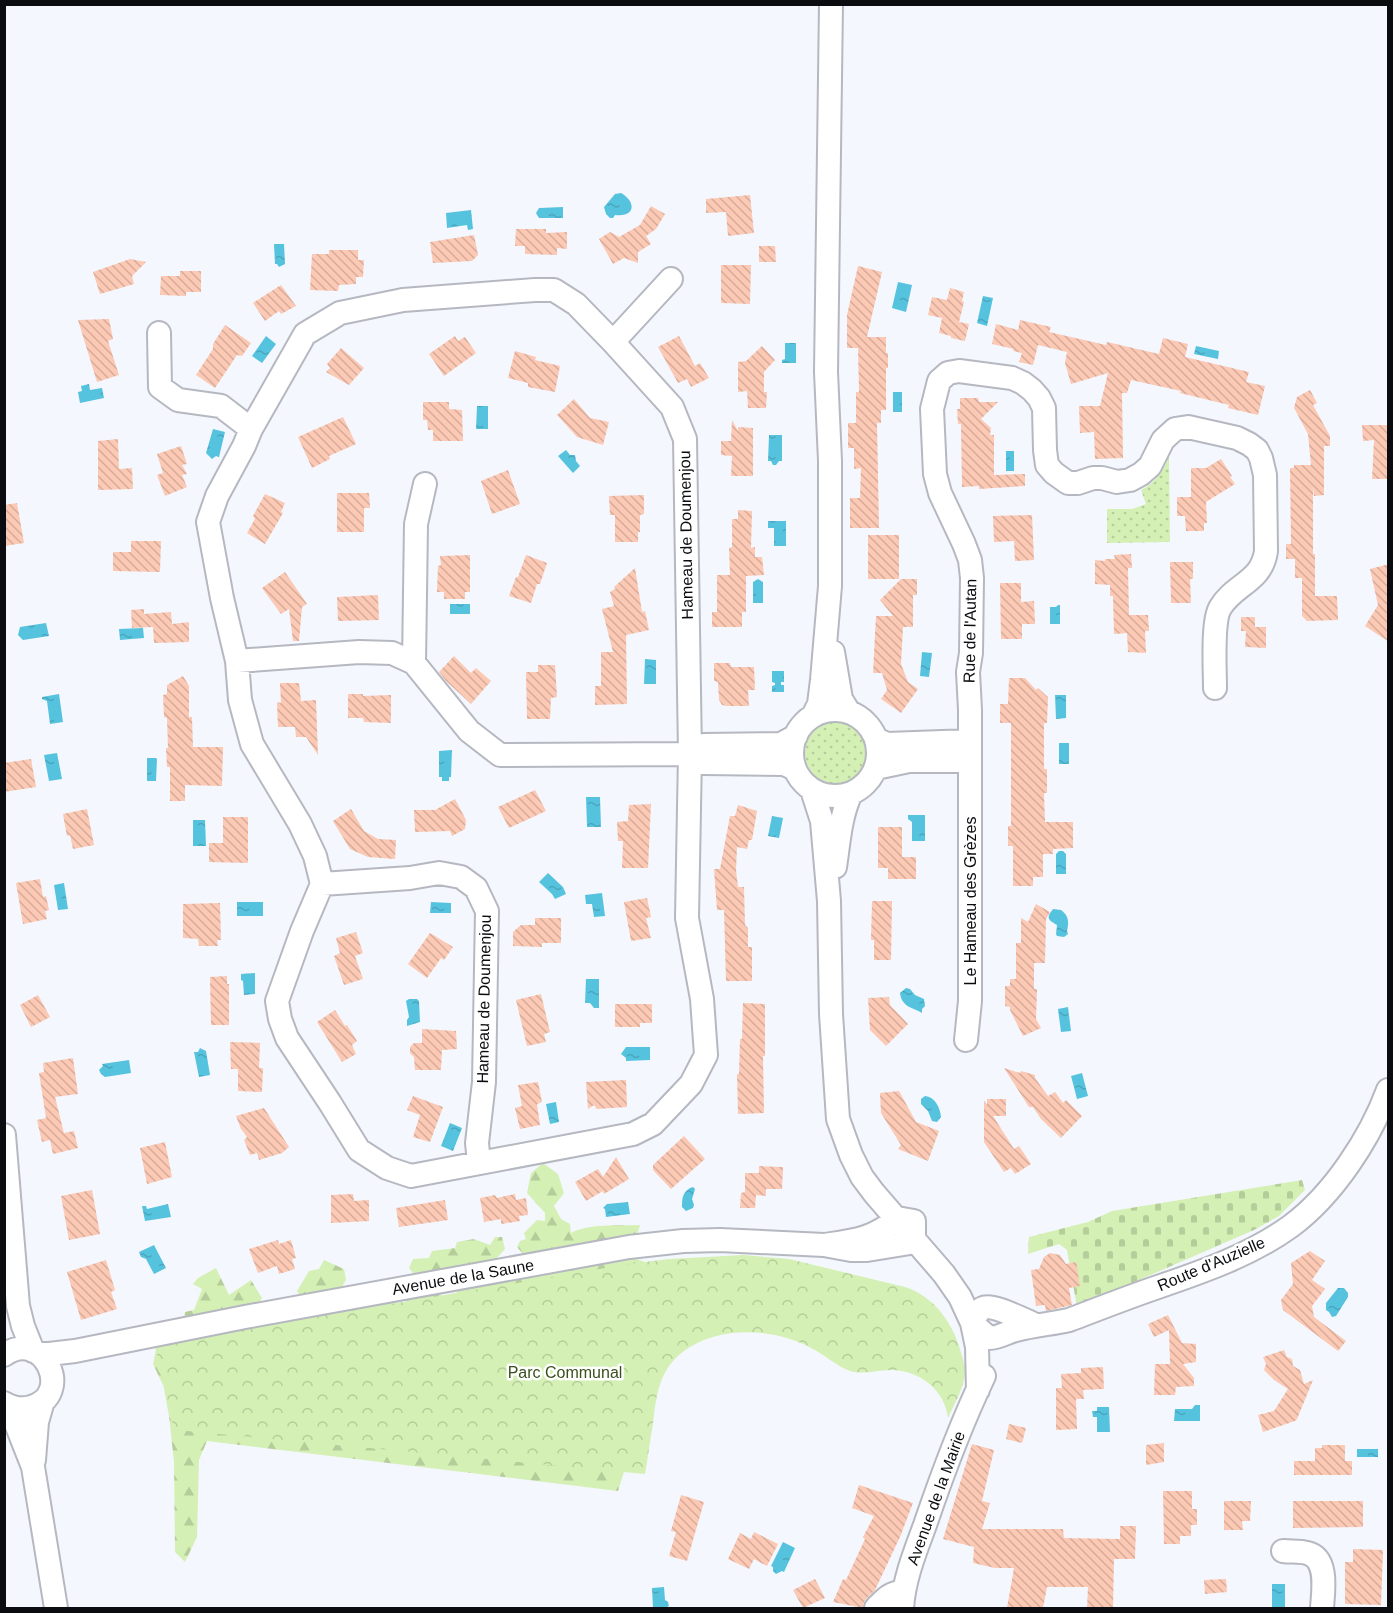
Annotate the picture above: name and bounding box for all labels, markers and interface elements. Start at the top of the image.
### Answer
street label: Hameau de Doumenjou [676,450,696,620]
street label: Rue de l'Autan [961,579,979,683]
street label: Le Hameau des Grèzes [962,817,979,985]
street label: Hameau de Doumenjou [474,914,494,1084]
street label: Route d'Auzielle [1155,1234,1267,1294]
street label: Avenue de la Saune [391,1256,535,1298]
park label: Parc Communal [508,1364,622,1381]
street label: Avenue de la Mairie [904,1429,968,1567]

